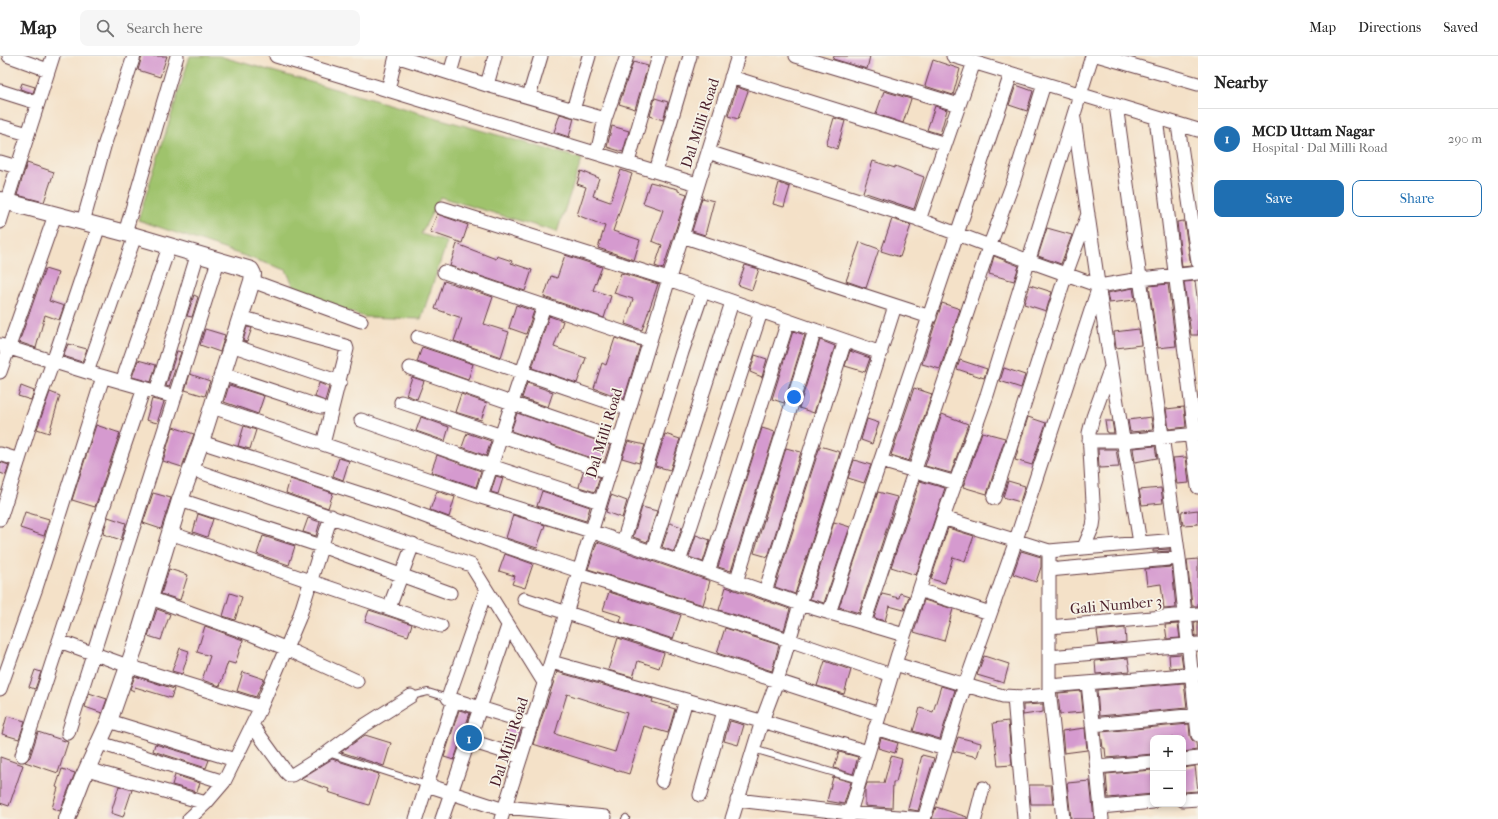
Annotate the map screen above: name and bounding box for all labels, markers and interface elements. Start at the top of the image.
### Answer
search box [80,10,360,46]
text: Map [20,17,56,39]
icon: search [94,17,116,39]
text: Search here [126,19,203,37]
text: Map [1309,19,1336,36]
text: Directions [1358,19,1421,36]
text: Saved [1443,19,1478,36]
text: Nearby [1214,72,1268,92]
street label: Dal Milli Road [677,75,723,170]
text: MCD Uttam Nagar [1252,122,1375,140]
text: 1 [1225,131,1229,146]
text: 290 m [1448,131,1482,146]
text: Hospital · Dal Milli Road [1252,140,1388,155]
button: Save [1214,180,1344,217]
button: Share [1352,180,1482,217]
street label: Dal Milli Road [582,385,626,480]
your location [784,387,804,407]
street label: Gali Number 3 [1069,592,1163,618]
street label: Dal Milli Road [486,694,532,789]
pin: 1 [456,723,482,753]
map controls [1150,735,1186,807]
button: + [1150,735,1186,771]
button: − [1150,771,1186,807]

